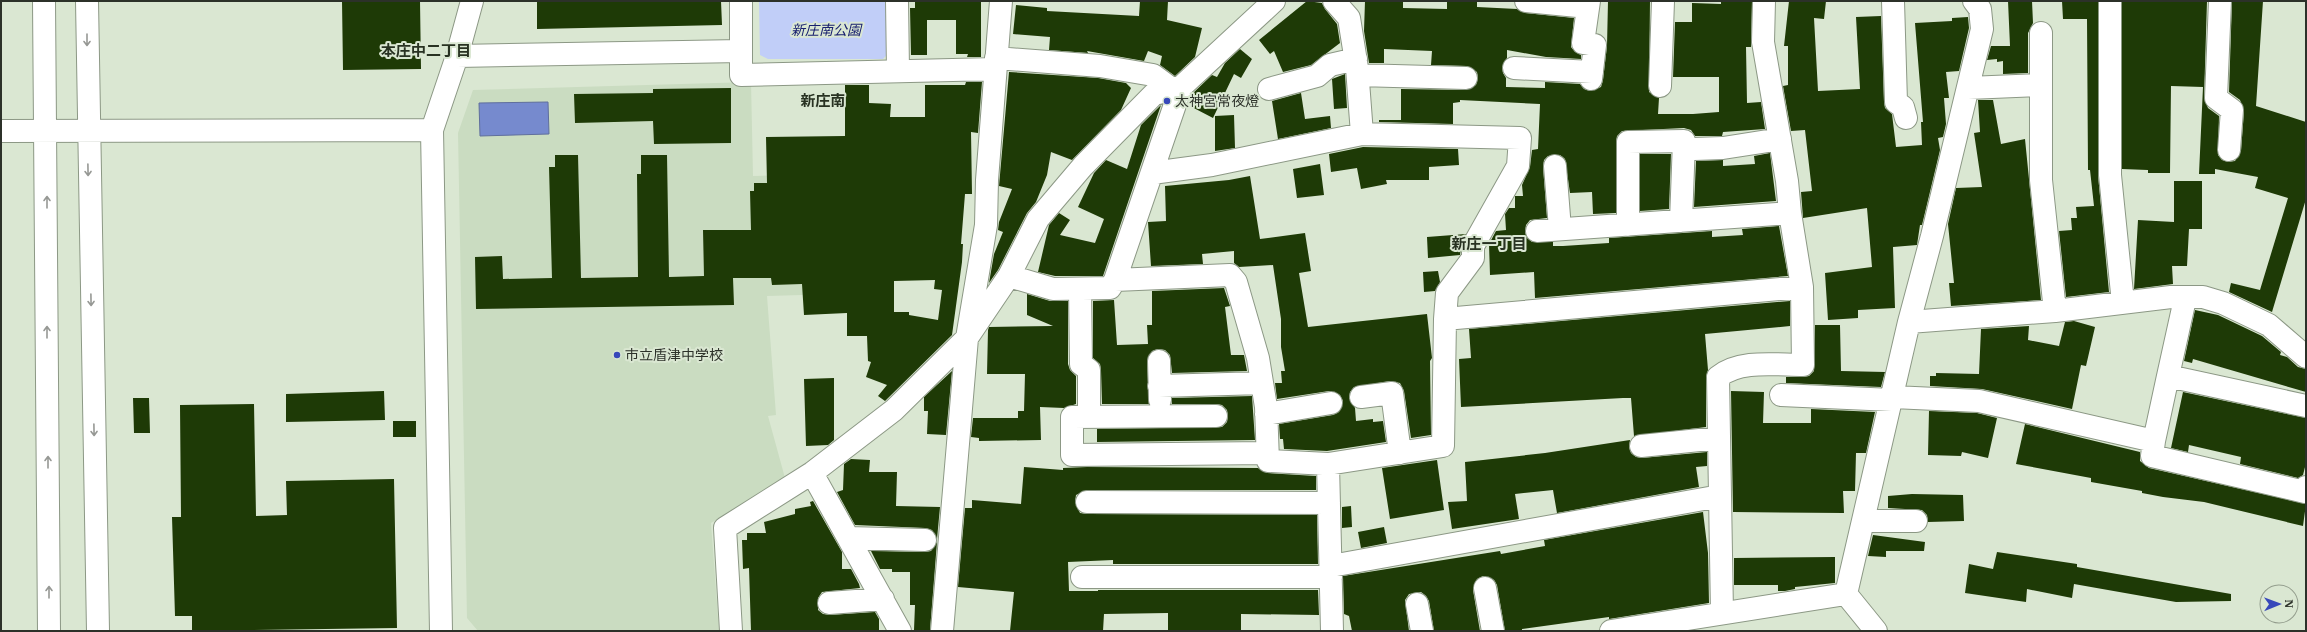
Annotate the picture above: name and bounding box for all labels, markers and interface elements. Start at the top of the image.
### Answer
park label: 新庄南公園 [791,21,863,39]
one-way arrow [83,33,91,46]
district label: 本庄中二丁目 [381,41,471,60]
district label: 新庄南 [800,91,846,110]
place label: 太神宮常夜燈 [1175,92,1259,110]
marker: 太神宮常夜燈 [1162,96,1172,106]
one-way arrow [84,163,92,176]
one-way arrow [43,196,51,209]
district label: 新庄一丁目 [1451,234,1527,253]
one-way arrow [87,293,95,306]
one-way arrow [43,326,51,339]
place label: 市立盾津中学校 [625,346,723,364]
marker: 市立盾津中学校 [612,350,622,360]
one-way arrow [90,423,97,436]
one-way arrow [44,456,52,469]
north arrow [2259,584,2299,624]
one-way arrow [45,586,53,599]
text: N [2282,599,2296,609]

